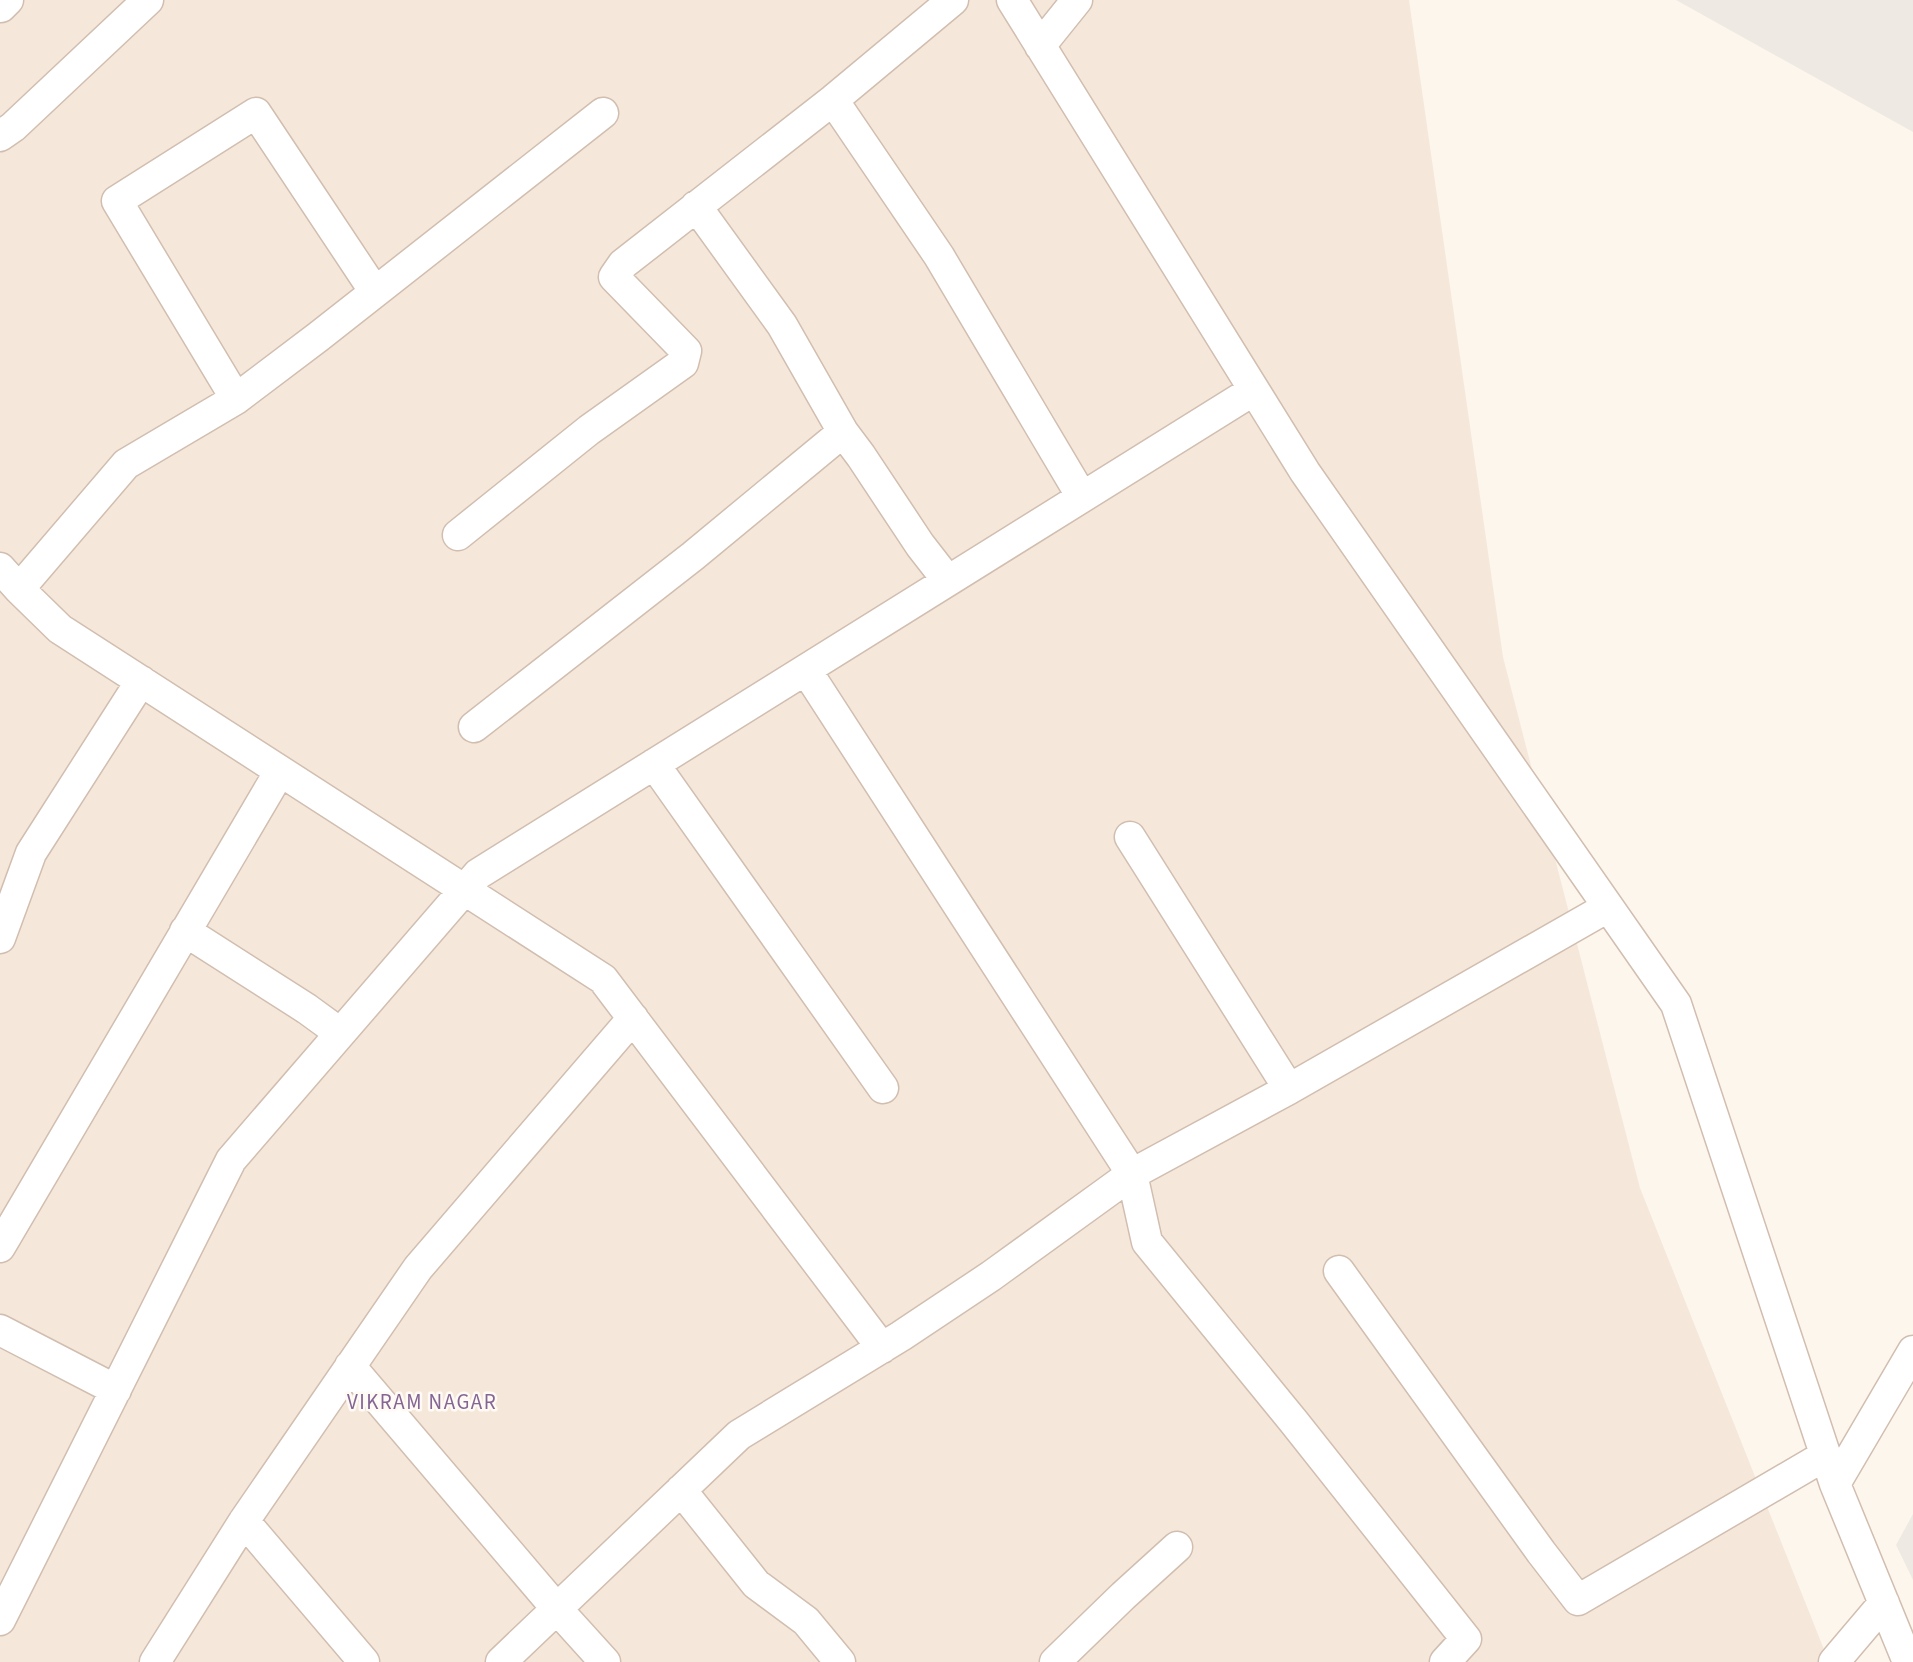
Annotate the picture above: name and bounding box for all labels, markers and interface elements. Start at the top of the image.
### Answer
district label: VIKRAM NAGAR [347,1387,497,1417]

